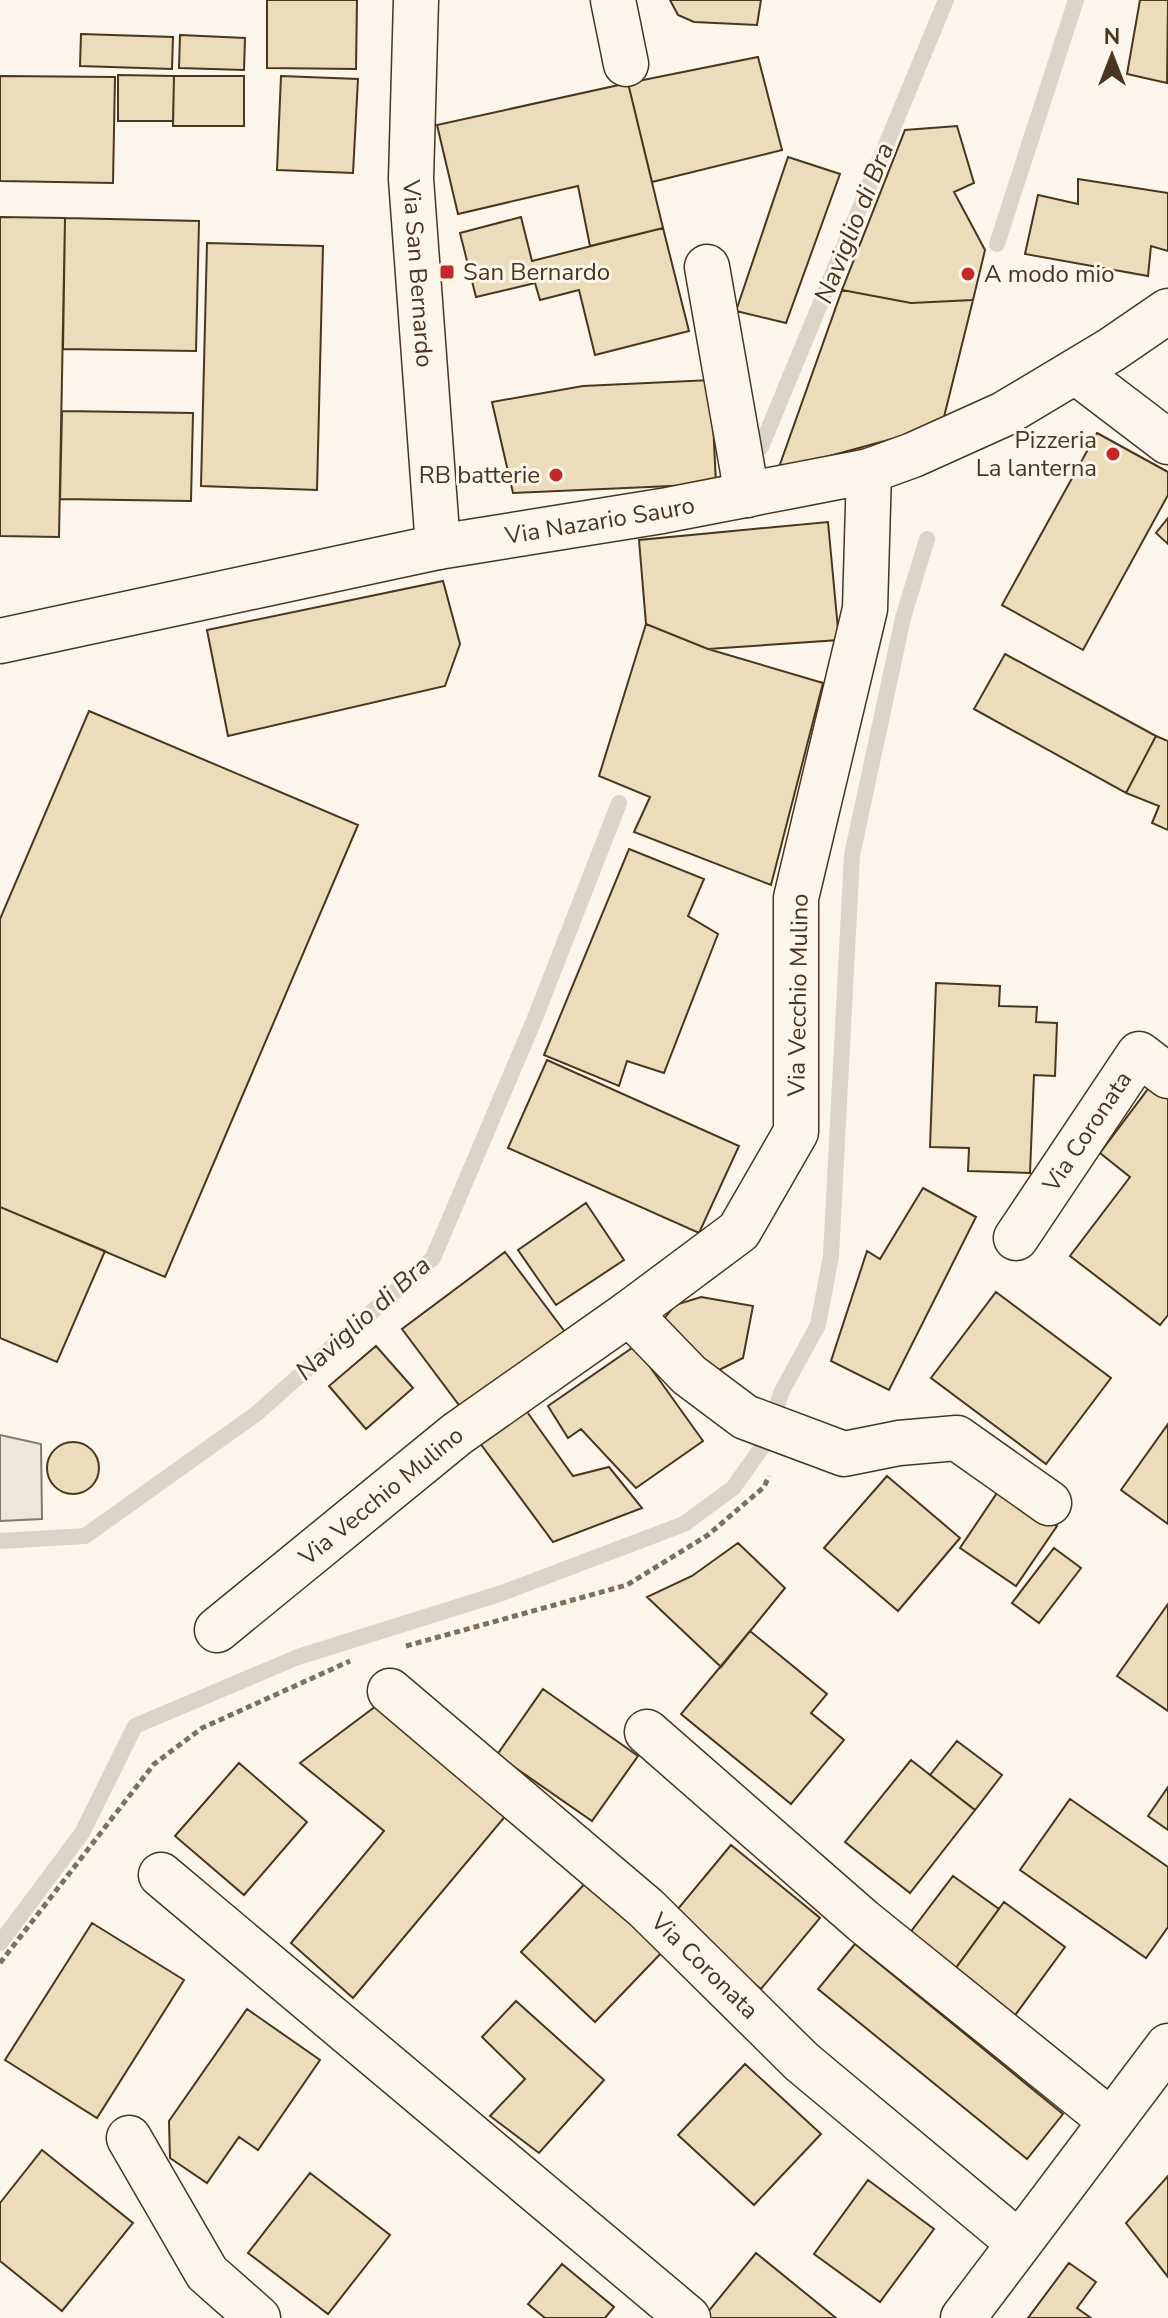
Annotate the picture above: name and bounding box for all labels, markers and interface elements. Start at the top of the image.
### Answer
north arrow [1072,16,1152,96]
text: N [1104,22,1120,52]
water label: Naviglio di Bra [806,137,902,309]
street label: Via San Bernardo [395,178,441,369]
place label: San Bernardo [463,256,610,288]
place label: A modo mio [984,258,1115,290]
marker: San Bernardo [438,263,456,281]
marker: A modo mio [959,265,977,283]
place label: Pizzeria La lanterna [976,424,1097,484]
marker: Pizzeria La lanterna [1104,445,1122,463]
place label: RB batterie [419,459,540,491]
marker: RB batterie [547,466,565,484]
street label: Via Nazario Sauro [502,489,697,552]
street label: Via Vecchio Mulino [780,893,816,1098]
street label: Via Coronata [1035,1065,1139,1199]
water label: Naviglio di Bra [288,1248,438,1388]
street label: Via Vecchio Mulino [292,1419,470,1573]
street label: Via Coronata [643,1905,765,2026]

